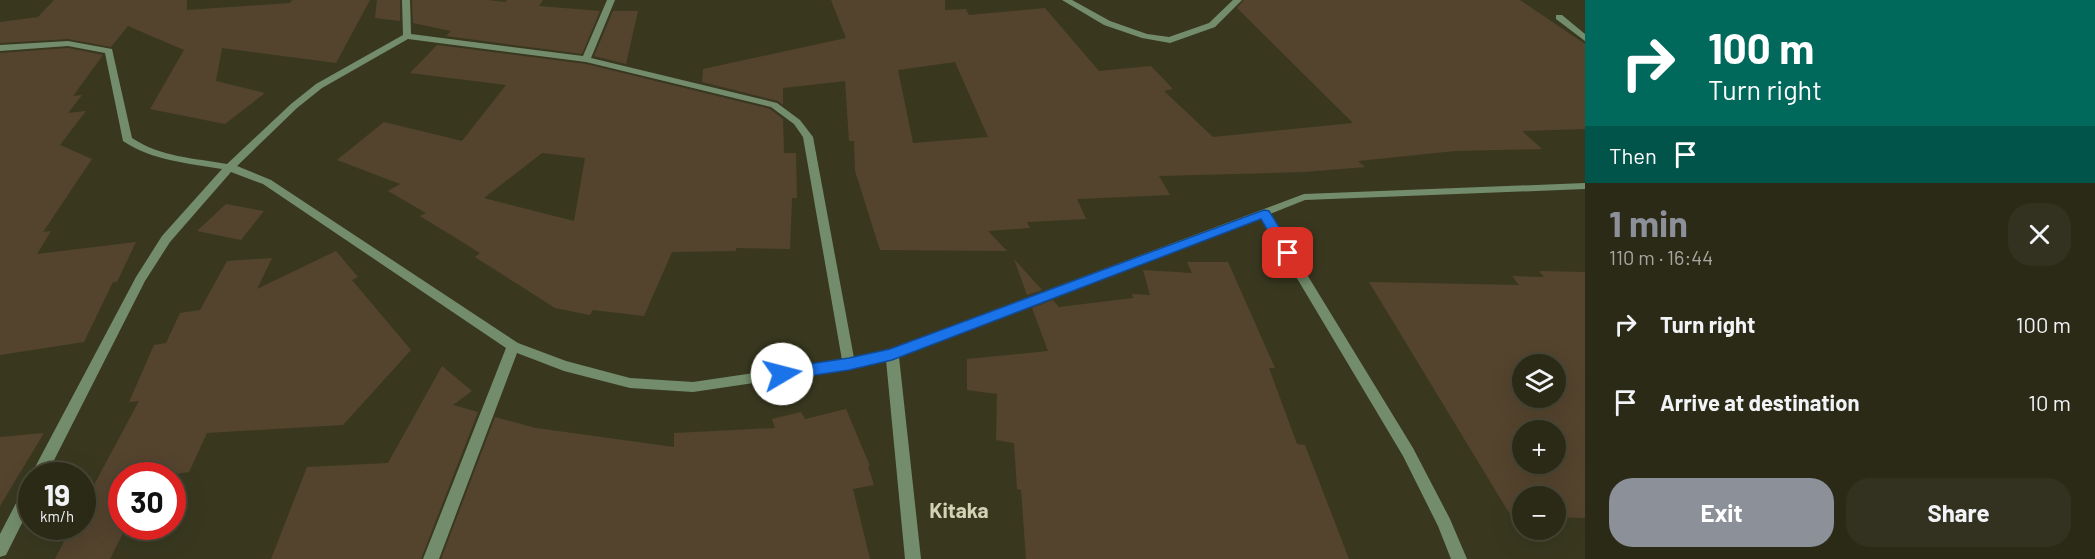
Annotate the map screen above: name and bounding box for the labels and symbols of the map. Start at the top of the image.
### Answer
pin [1262,227,1313,278]
position arrow [750,342,814,406]
speed limit sign: 30 [108,462,186,540]
district label: Kitaka [929,497,989,522]

